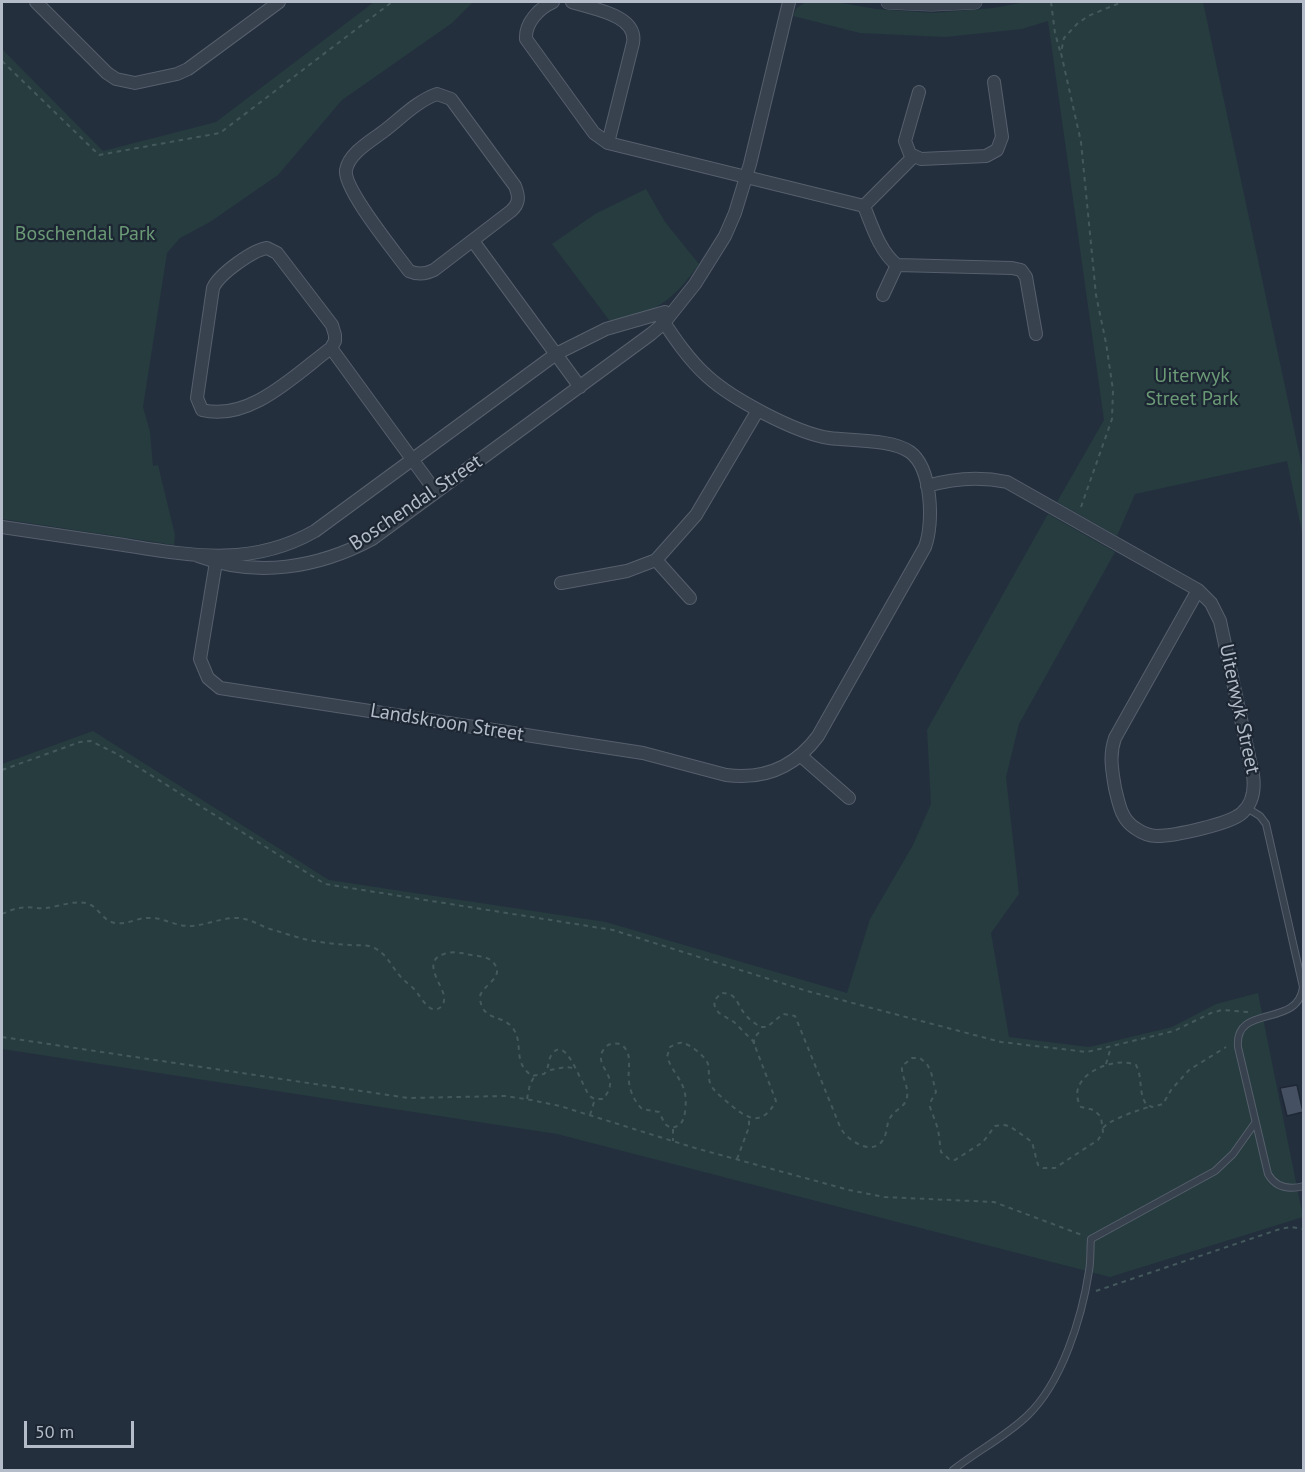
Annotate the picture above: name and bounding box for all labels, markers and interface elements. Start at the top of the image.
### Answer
park label: Boschendal Park [15,222,155,246]
park label: Uiterwyk Street Park [1145,364,1239,411]
street label: Boschendal Street [345,450,487,556]
street label: Uiterwyk Street [1214,642,1264,776]
street label: Landskroon Street [368,699,526,747]
scale bar [27,1409,136,1447]
text: 50 m [35,1420,74,1443]

